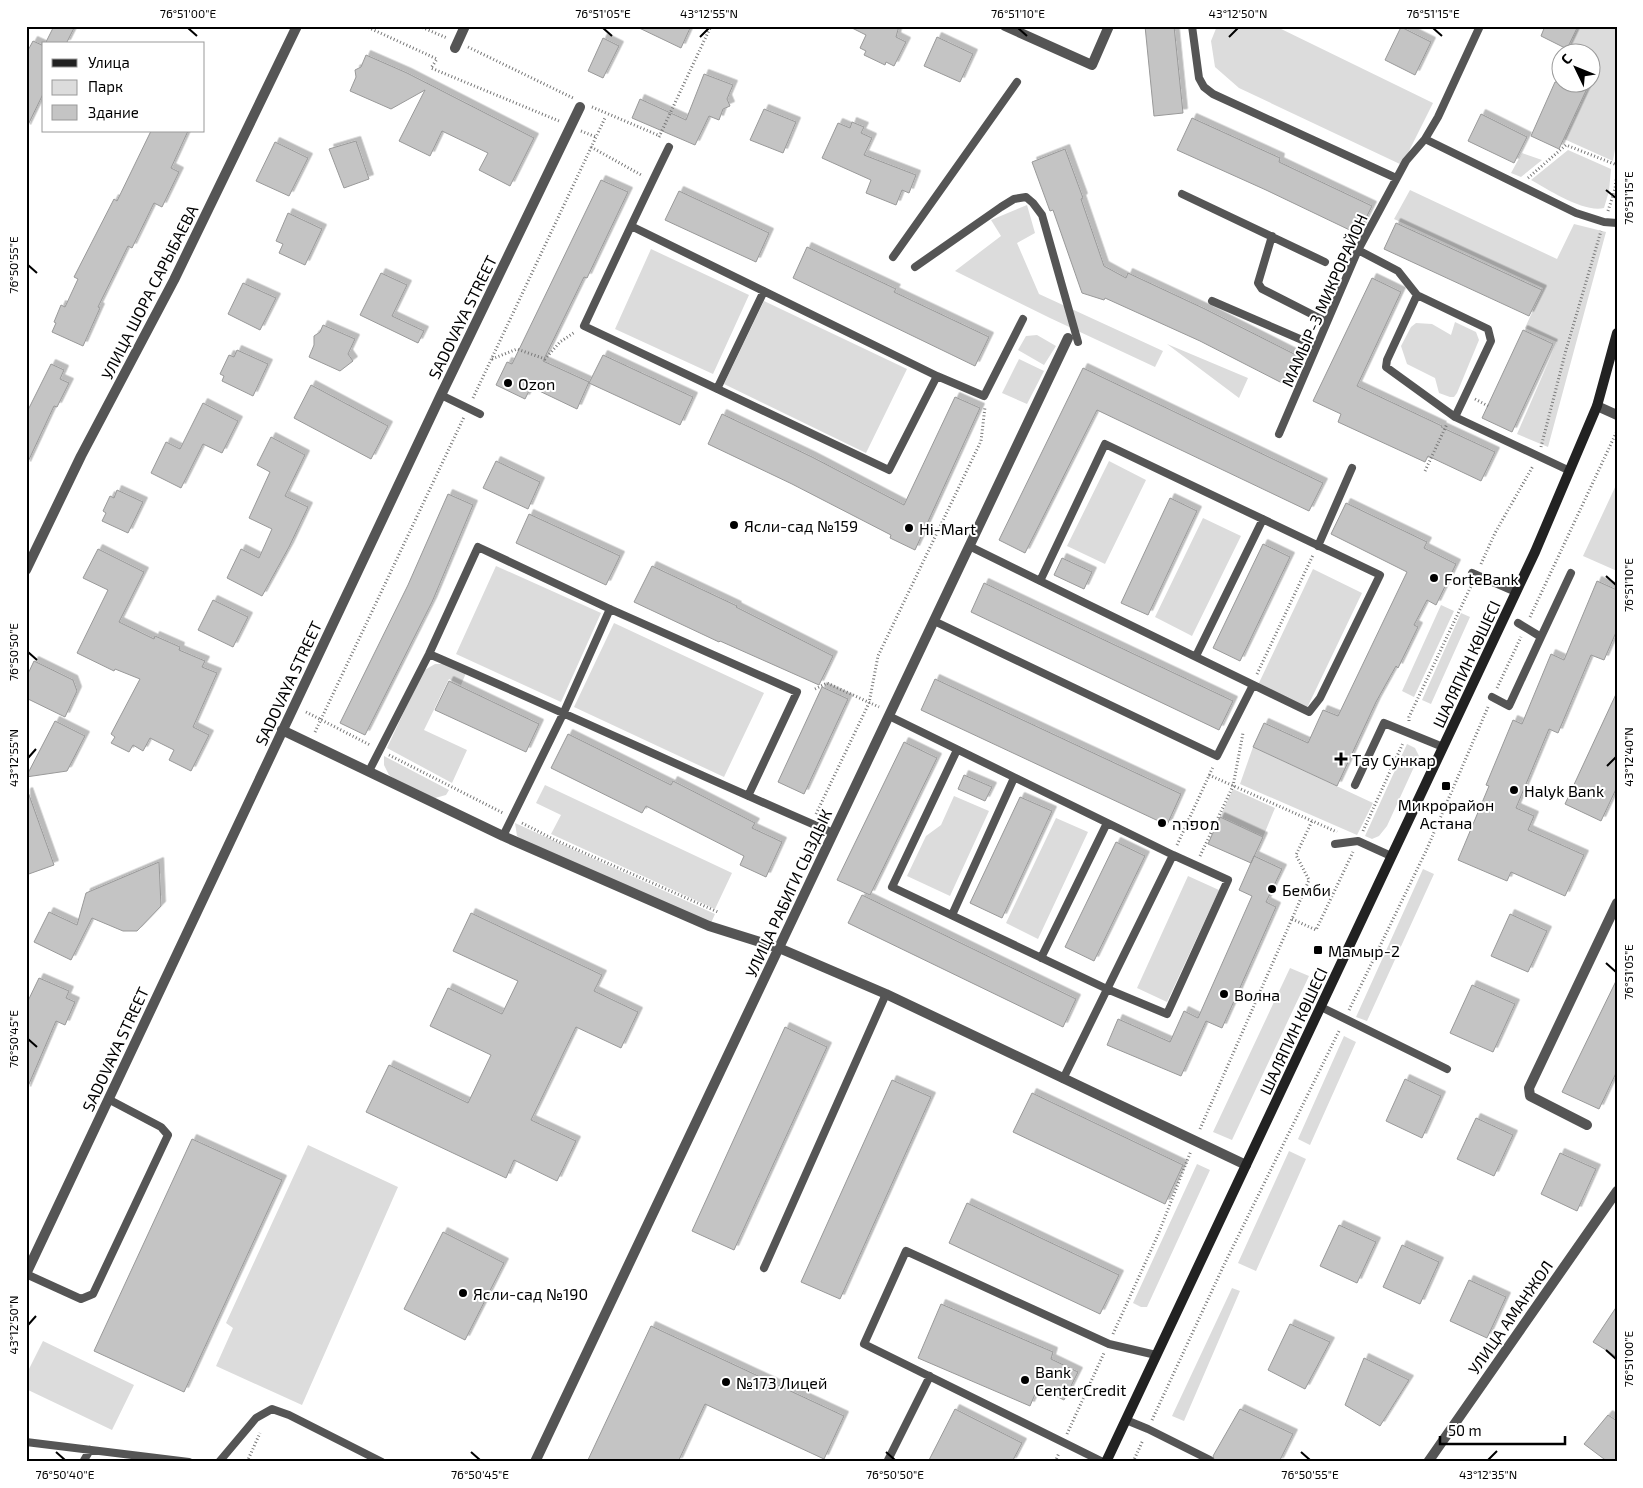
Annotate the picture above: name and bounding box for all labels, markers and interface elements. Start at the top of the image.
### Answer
text: 76°51'00"E [160,6,217,20]
text: 76°51'05"E [575,6,631,20]
text: 43°12'55"N [680,6,738,20]
text: 76°51'10"E [991,6,1045,20]
text: 43°12'50"N [1209,6,1267,20]
text: 76°51'15"E [1406,6,1460,20]
legend [42,42,205,132]
north arrow [1550,42,1600,92]
text: С [1557,50,1575,68]
text: Улица [88,53,130,71]
text: Парк [88,77,123,95]
text: Здание [88,103,139,121]
text: 76°51'15"E [1621,171,1635,225]
street label: УЛИЦА ШОРА САРЫБАЕВА [97,202,201,382]
street label: МАМЫР-3 МИКРОРАЙОН [1277,211,1371,389]
text: 76°50'55"E [6,236,20,294]
street label: SADOVAYA STREET [424,252,500,382]
place label: Ozon [518,374,555,393]
marker: Ozon [502,377,514,389]
place label: Ясли-сад №159 [744,516,858,535]
marker: Ясли-сад №159 [728,519,740,531]
place label: Hi-Mart [919,519,976,538]
marker: Hi-Mart [903,522,915,534]
text: 76°51'10"E [1621,558,1635,612]
place label: ForteBank [1444,569,1519,588]
marker: ForteBank [1428,572,1440,584]
street label: ШАЛЯПИН КӨШЕСІ [1428,597,1504,731]
street label: SADOVAYA STREET [251,618,325,748]
text: 76°50'50"E [6,623,20,681]
text: 43°12'40"N [1621,727,1635,787]
text: 43°12'55"N [6,729,20,787]
place label: Тау Сункар [1352,750,1436,770]
marker: Тау Сункар [1334,752,1348,766]
marker: Микрорайон Астана [1440,780,1452,792]
place label: Halyk Bank [1524,781,1604,800]
marker: Halyk Bank [1508,784,1520,796]
place label: Микрорайон Астана [1398,795,1494,832]
street label: УЛИЦА РАБИГИ СЫЗДЫК [741,806,835,980]
place label: מספרה [1172,814,1220,833]
marker: מספרה [1156,817,1168,829]
place label: Бемби [1282,880,1331,899]
marker: Бемби [1266,883,1278,895]
place label: Мамыр-2 [1328,941,1400,960]
marker: Мамыр-2 [1312,944,1324,956]
text: 76°51'05"E [1621,944,1635,1000]
street label: ШАЛЯПИН КӨШЕСІ [1255,964,1331,1098]
street label: SADOVAYA STREET [78,984,152,1114]
place label: Волна [1234,985,1280,1004]
marker: Волна [1218,988,1230,1000]
text: 76°50'45"E [6,1010,20,1068]
street label: УЛИЦА АМАНЖОЛ [1464,1257,1556,1377]
place label: Ясли-сад №190 [473,1284,588,1303]
marker: Ясли-сад №190 [457,1287,469,1299]
text: 43°12'50"N [6,1296,20,1354]
text: 76°51'00"E [1621,1330,1635,1387]
place label: Bank CenterCredit [1035,1362,1126,1399]
place label: №173 Лицей [736,1373,827,1392]
marker: Bank CenterCredit [1019,1374,1031,1386]
marker: №173 Лицей [720,1376,732,1388]
scale bar [1440,1413,1566,1445]
text: 50 m [1448,1421,1482,1439]
text: 76°50'40"E [36,1467,95,1481]
text: 76°50'45"E [451,1467,509,1481]
text: 76°50'50"E [866,1467,924,1481]
text: 76°50'55"E [1281,1467,1339,1481]
text: 43°12'35"N [1459,1467,1517,1481]

